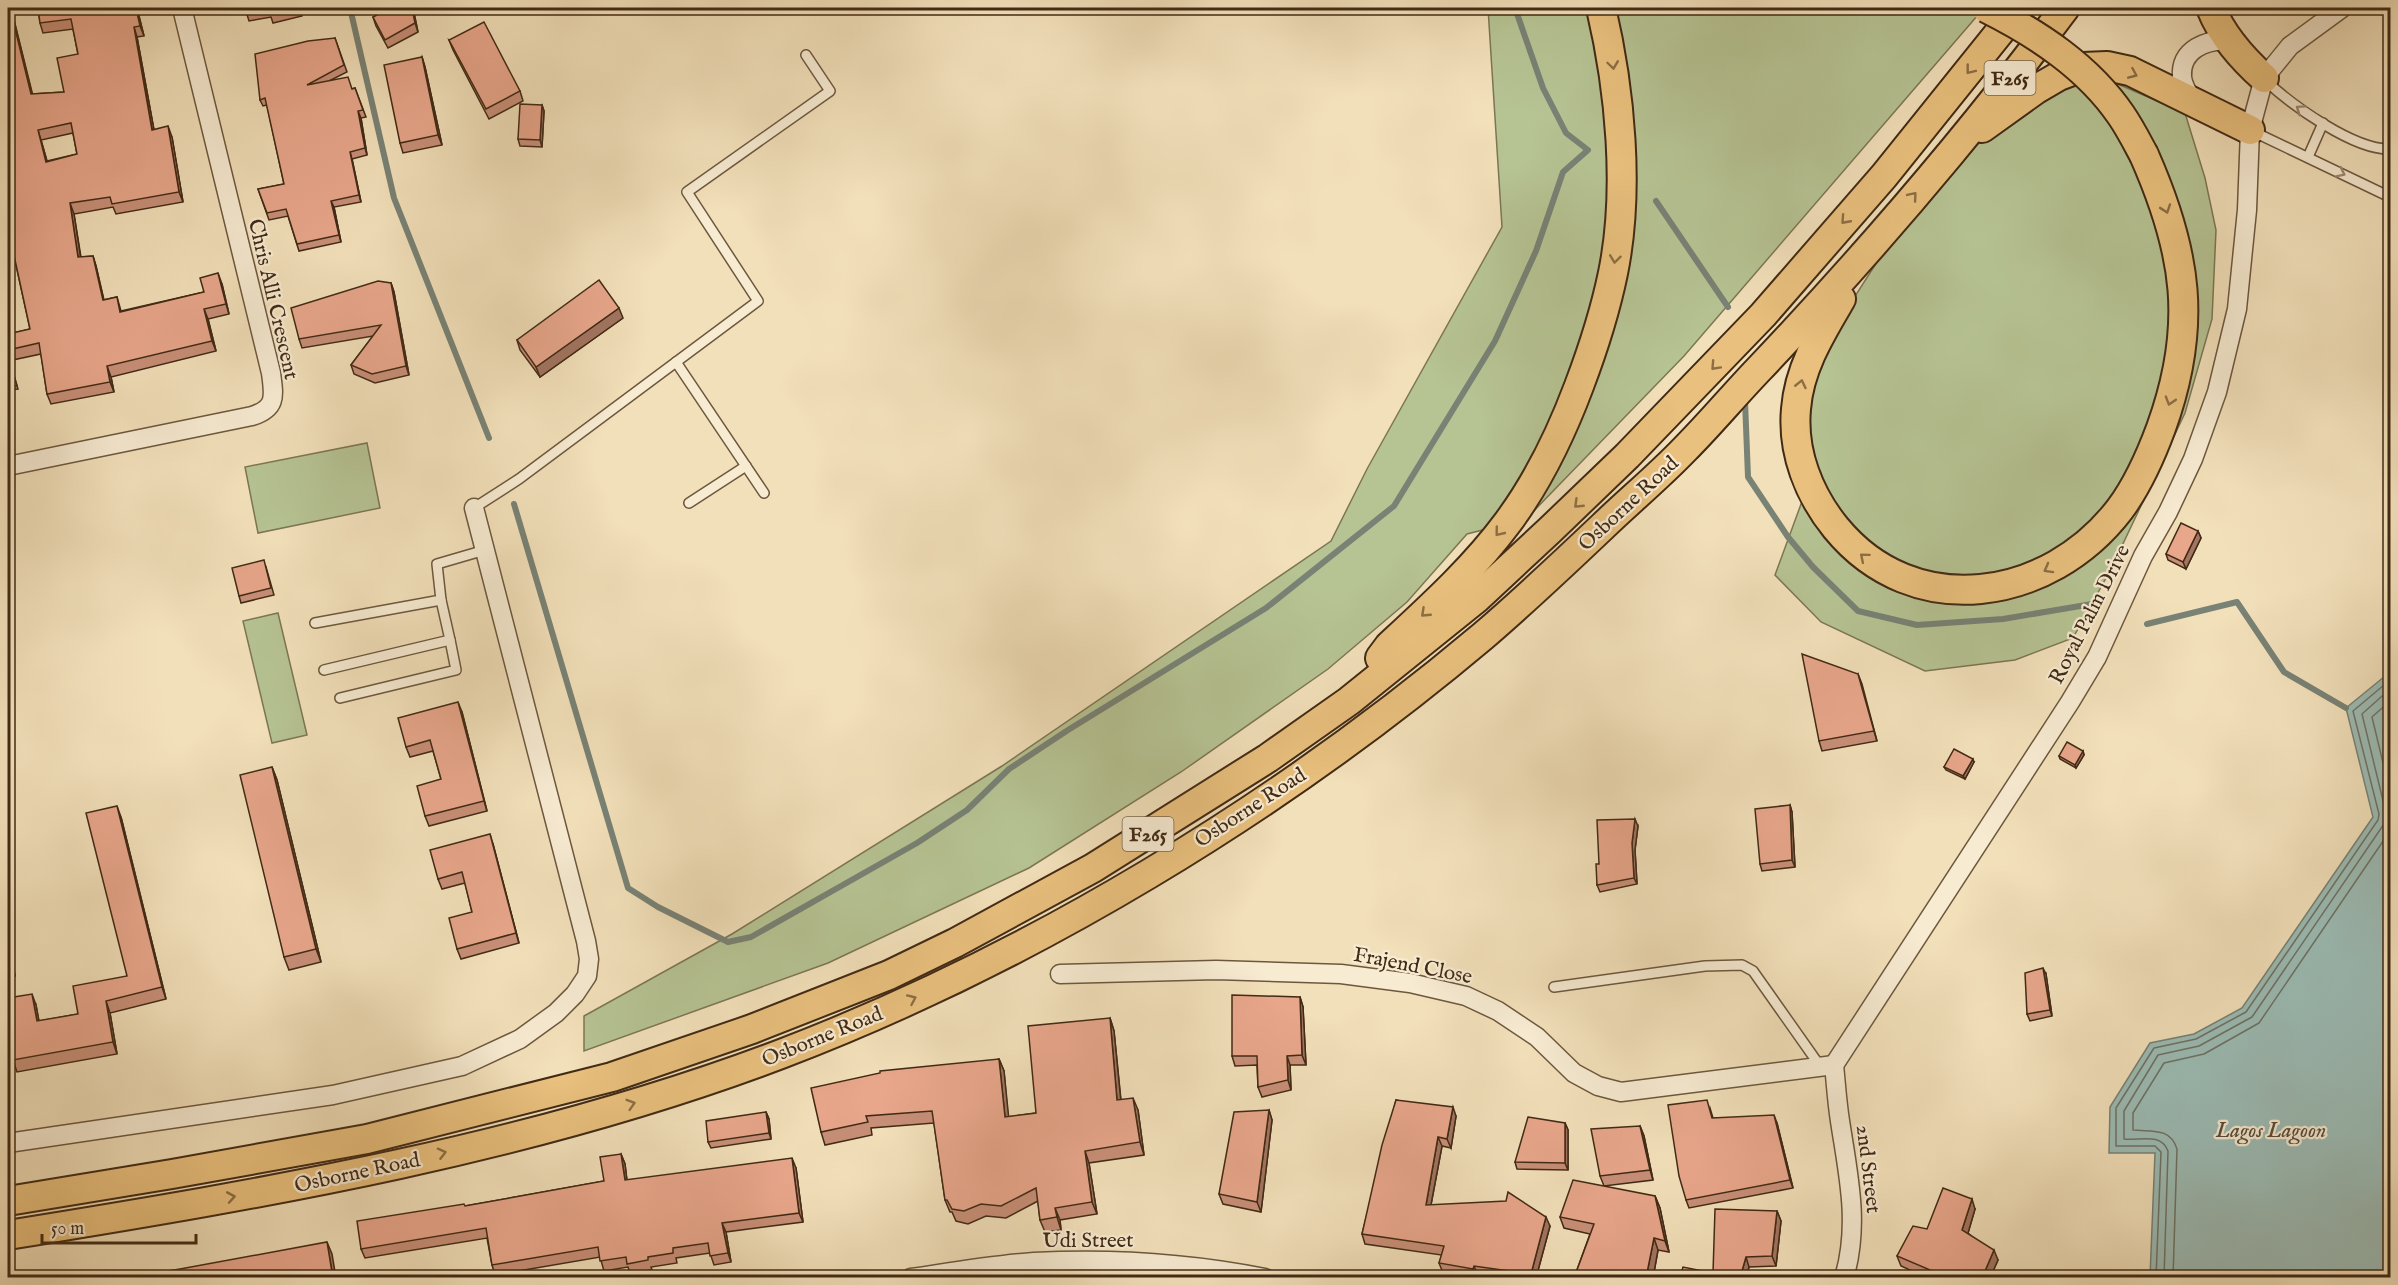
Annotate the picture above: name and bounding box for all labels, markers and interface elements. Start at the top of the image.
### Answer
one-way arrow [1606,60,1618,69]
road number: F265 [1984,61,2036,95]
one-way arrow [1966,64,1977,75]
one-way arrow [2127,67,2138,79]
one-way arrow [2295,106,2306,117]
one-way arrow [2334,166,2345,177]
one-way arrow [1906,192,1917,203]
one-way arrow [2158,204,2171,214]
one-way arrow [1841,213,1852,224]
street label: Chris Alli Crescent [241,216,304,382]
one-way arrow [1610,255,1622,264]
one-way arrow [1711,359,1722,369]
one-way arrow [1794,379,1807,389]
one-way arrow [2165,395,2177,406]
street label: Osborne Road [1573,450,1686,558]
one-way arrow [1574,496,1585,507]
one-way arrow [1496,526,1507,537]
street label: Royal Palm Drive [2044,540,2137,689]
one-way arrow [1860,553,1871,564]
one-way arrow [2044,562,2054,573]
one-way arrow [1421,606,1431,617]
street label: Osborne Road [1190,762,1312,854]
road number: F265 [1122,817,1174,851]
street label: Frajend Close [1351,942,1475,991]
one-way arrow [905,994,916,1006]
street label: Osborne Road [758,1001,888,1074]
one-way arrow [625,1099,636,1111]
water label: Lagos Lagoon [2215,1117,2326,1145]
street label: 2nd Street [1849,1123,1886,1215]
street label: Osborne Road [292,1147,423,1200]
one-way arrow [437,1148,447,1161]
one-way arrow [226,1191,236,1204]
scale bar [42,1207,196,1245]
text: 50 m [51,1218,84,1241]
street label: Udi Street [1043,1228,1133,1255]

